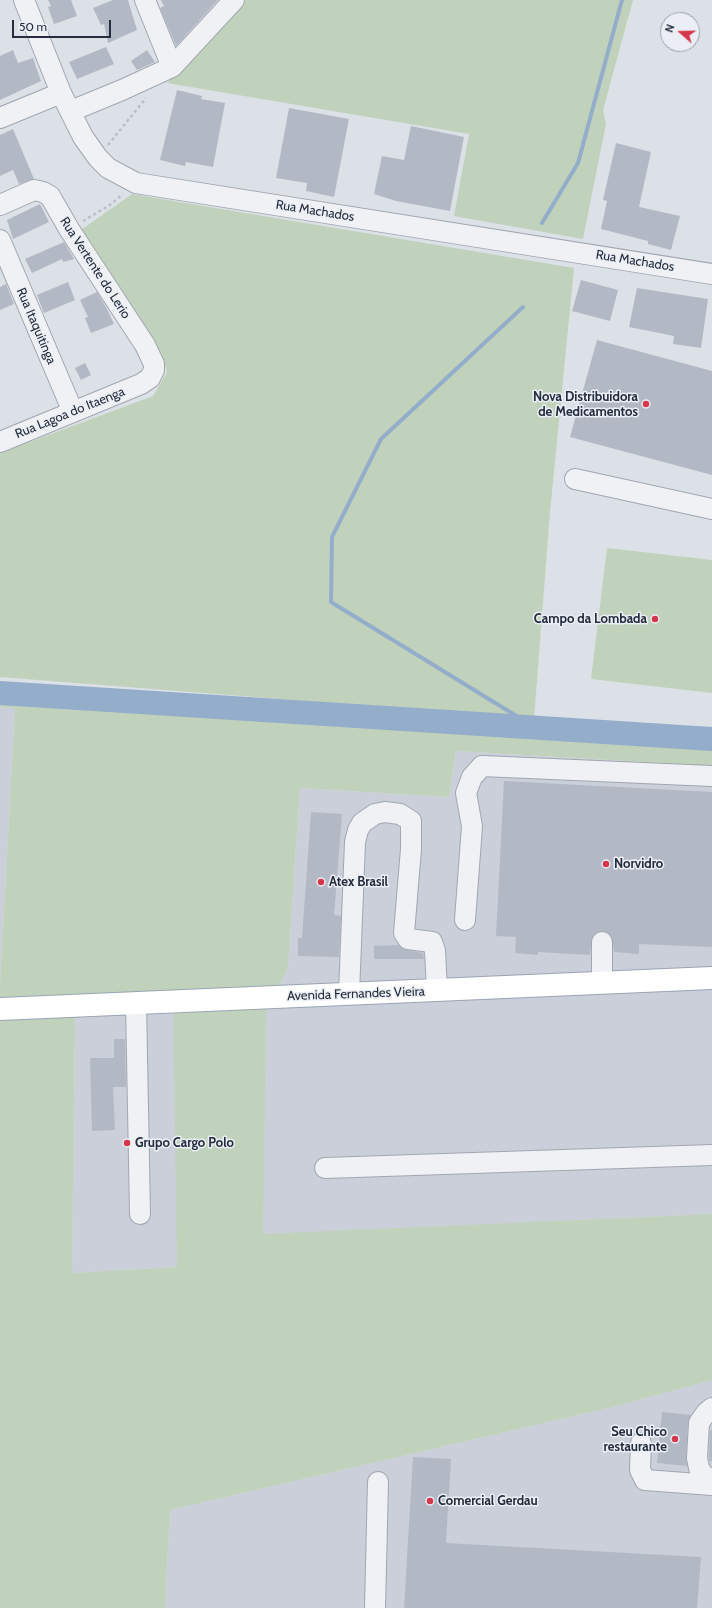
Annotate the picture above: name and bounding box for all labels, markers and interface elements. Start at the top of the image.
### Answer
scale bar [14,12,113,38]
north arrow [660,12,700,52]
text: 50 m [19,19,47,34]
text: N [662,22,678,34]
street label: Rua Machados [275,197,355,225]
street label: Rua Vertente do Lerio [56,214,134,322]
street label: Rua Machados [595,247,675,275]
street label: Rua Itaquitinga [13,285,59,367]
street label: Rua Lagoa do Itaenga [13,384,127,442]
place label: Nova Distribuidora de Medicamentos [533,389,638,420]
marker: Nova Distribuidora de Medicamentos [641,399,651,409]
place label: Campo da Lombada [534,611,647,627]
marker: Campo da Lombada [650,614,660,624]
place label: Norvidro [614,856,663,872]
marker: Norvidro [601,859,611,869]
place label: Atex Brasil [329,874,388,890]
marker: Atex Brasil [316,877,326,887]
street label: Avenida Fernandes Vieira [287,984,425,1004]
place label: Grupo Cargo Polo [135,1135,234,1151]
marker: Grupo Cargo Polo [122,1138,132,1148]
place label: Seu Chico restaurante [604,1424,667,1455]
marker: Seu Chico restaurante [670,1434,680,1444]
place label: Comercial Gerdau [438,1493,538,1509]
marker: Comercial Gerdau [425,1496,435,1506]

